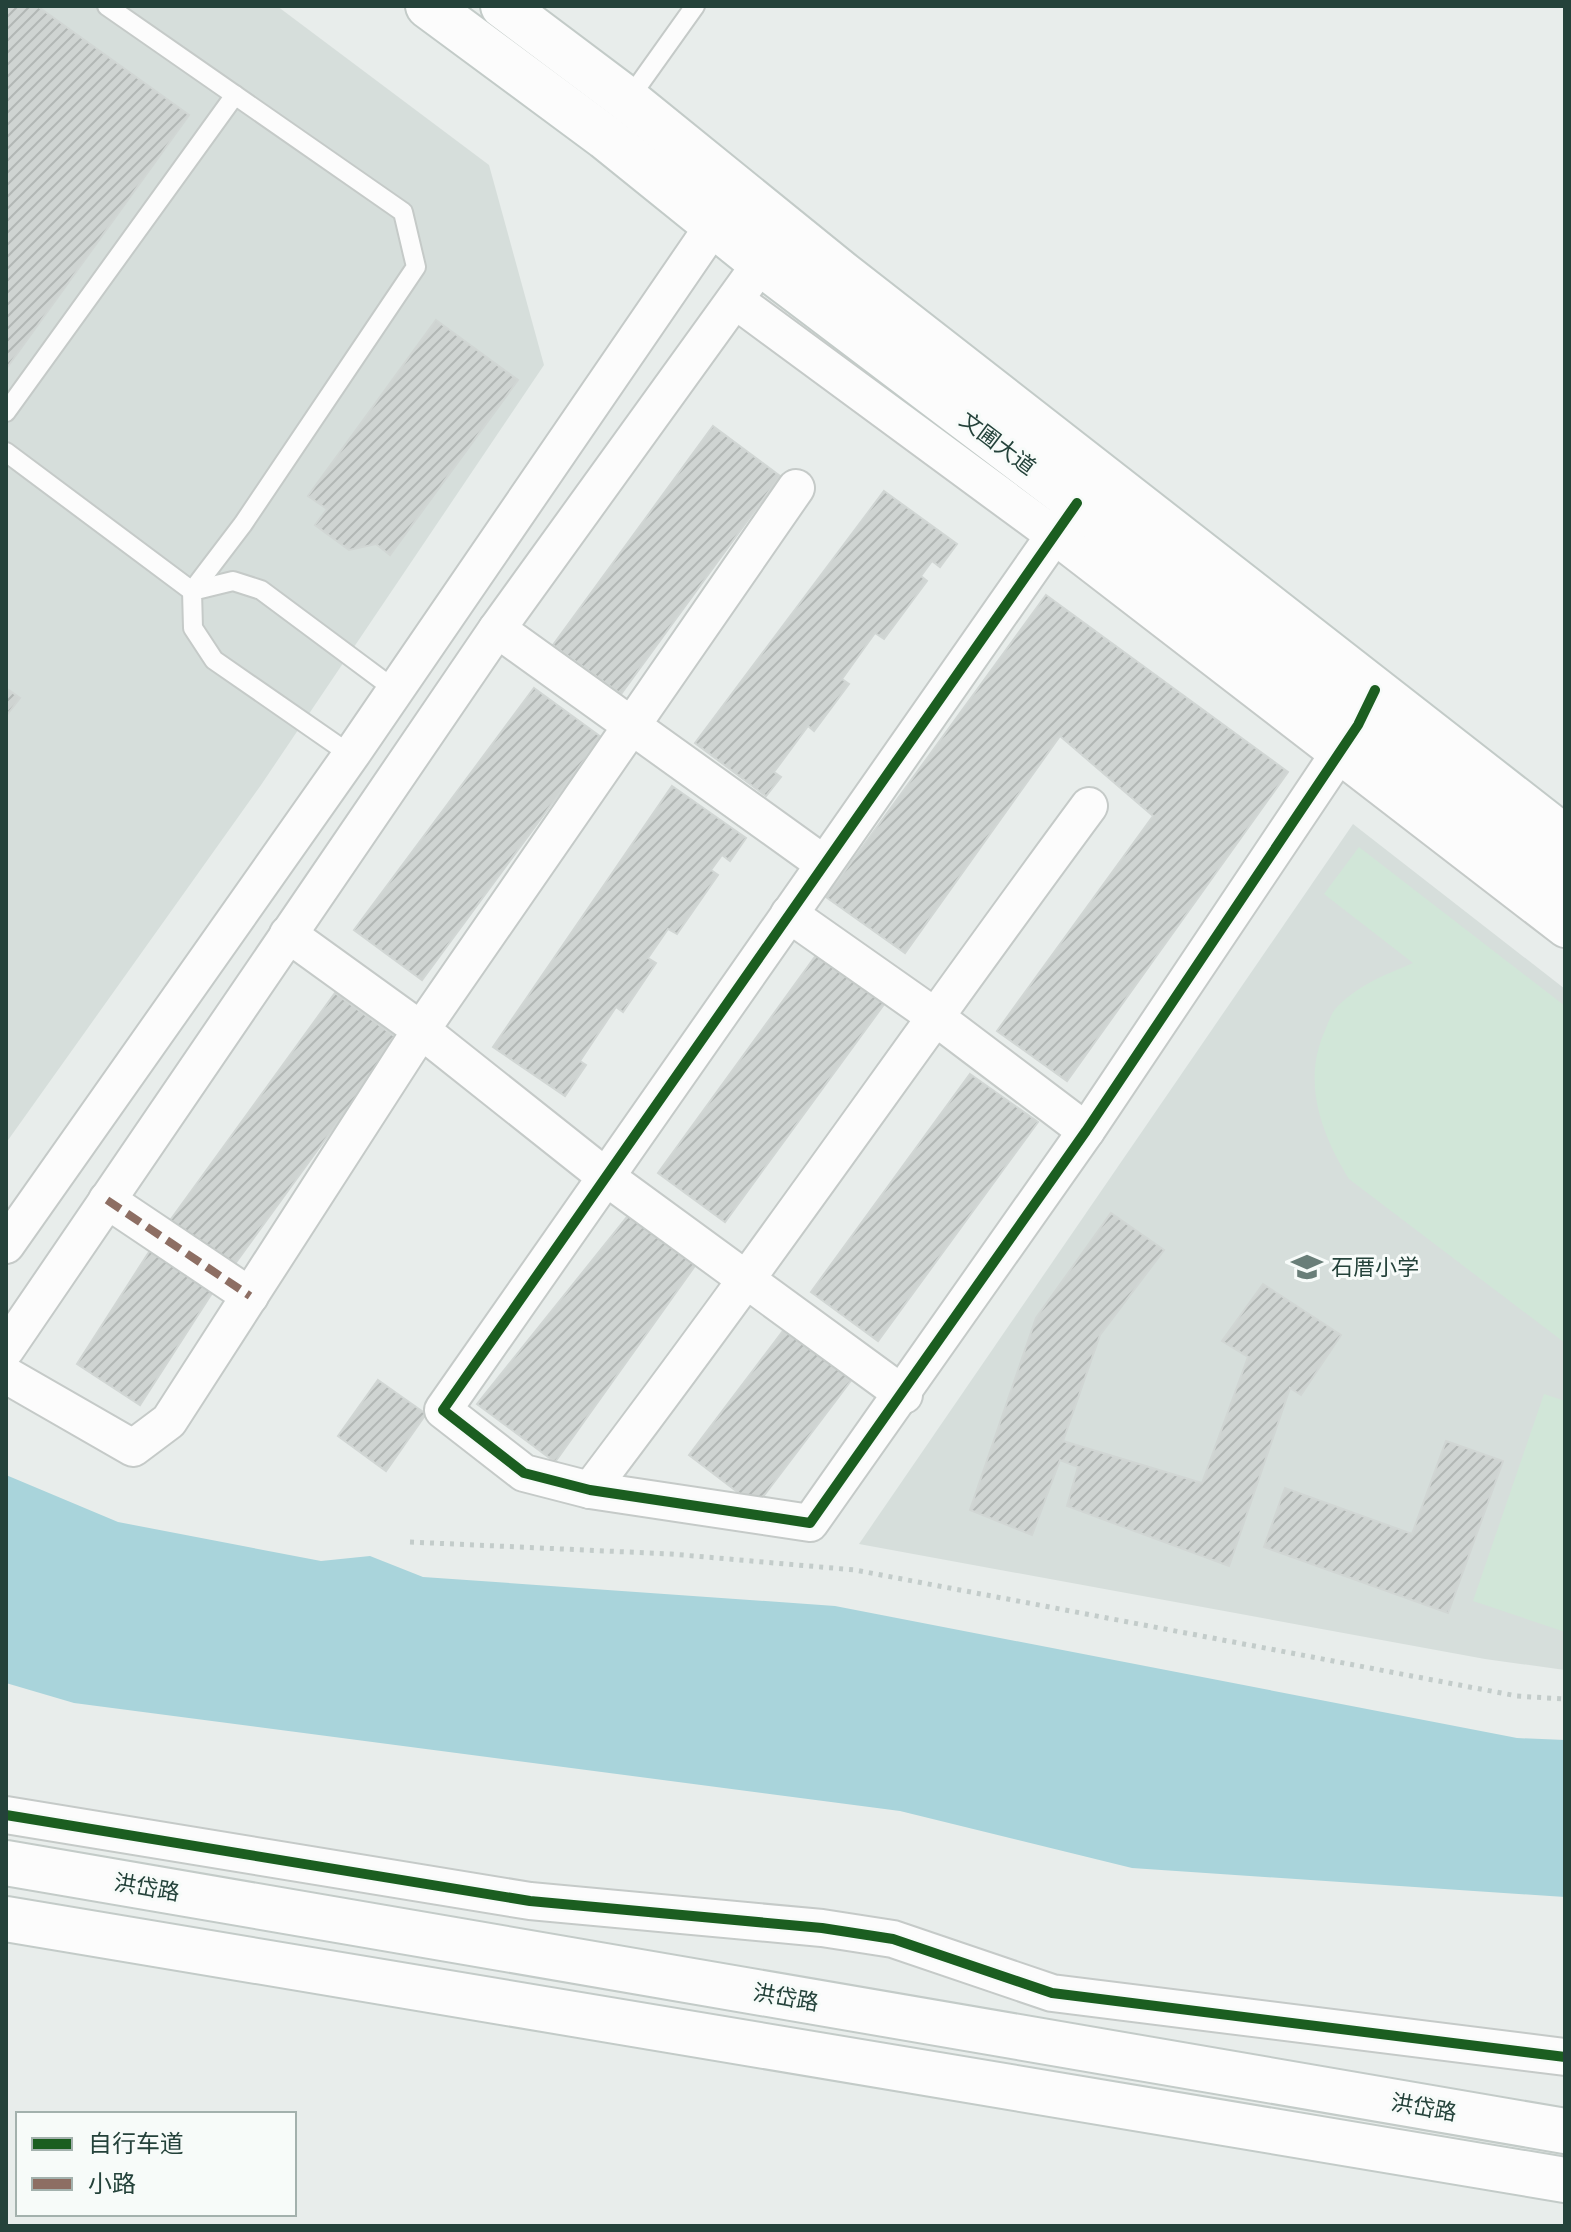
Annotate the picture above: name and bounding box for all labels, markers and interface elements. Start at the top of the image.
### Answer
street label: 文圃大道 [955,406,1041,480]
school or university icon: 石厝小学 [1290,1250,1324,1284]
place label: 石厝小学 [1331,1254,1419,1280]
street label: 洪岱路 [112,1868,182,1906]
street label: 洪岱路 [751,1978,821,2016]
street label: 洪岱路 [1389,2088,1459,2126]
legend [16,2112,296,2216]
text: 自行车道 [88,2130,184,2157]
text: 小路 [88,2170,136,2197]

